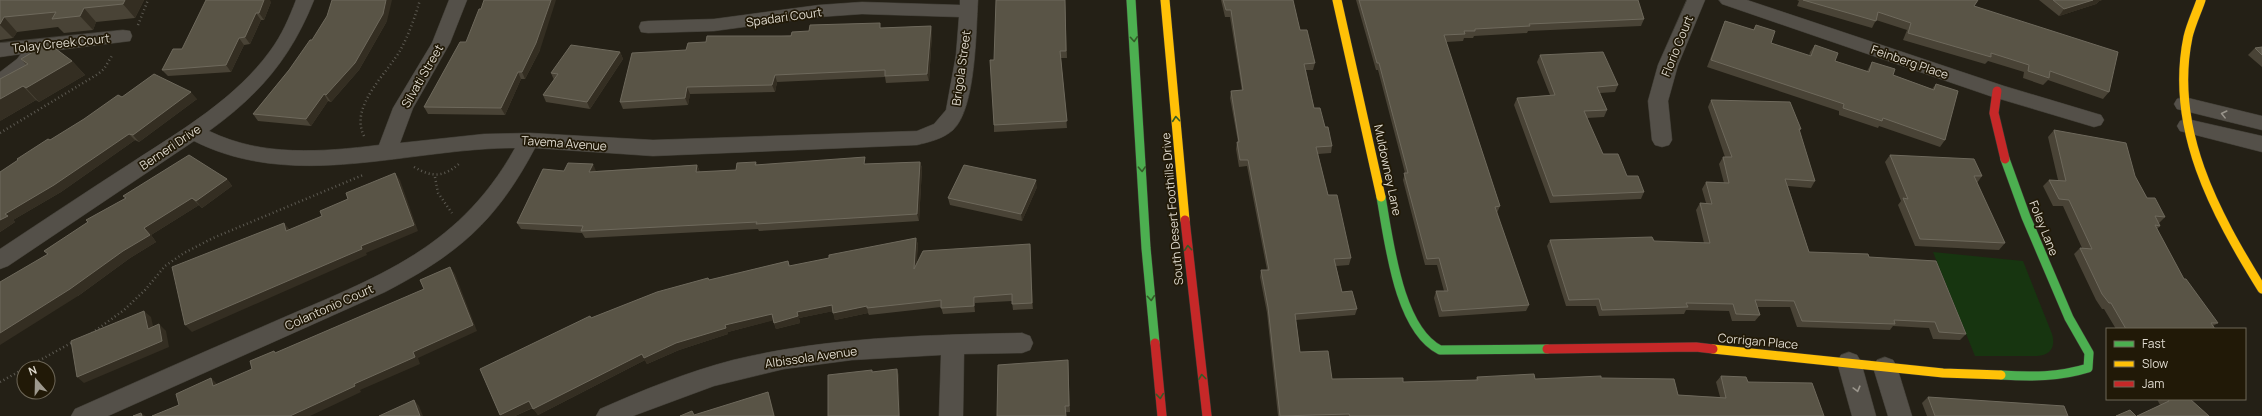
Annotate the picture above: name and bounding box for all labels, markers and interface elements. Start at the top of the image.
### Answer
street label: Spadari Court [745,3,823,31]
street label: Florio Court [1657,13,1697,79]
street label: Tolay Creek Court [11,29,111,57]
street label: Brigola Street [947,29,975,107]
one-way arrow [1129,36,1138,42]
street label: Silvati Street [397,41,447,111]
street label: Feinberg Place [1869,41,1951,83]
one-way arrow [2221,110,2227,118]
one-way arrow [1171,116,1180,122]
street label: Berneri Drive [136,120,204,174]
street label: Muldowney Lane [1370,123,1406,217]
street label: Tavema Avenue [521,132,607,154]
street label: South Desert Foothills Drive [1157,132,1187,286]
one-way arrow [1137,166,1146,172]
street label: Foley Lane [2025,198,2063,258]
one-way arrow [1183,245,1192,251]
street label: Colantonio Court [282,280,376,334]
one-way arrow [1146,295,1155,301]
legend [2106,328,2246,400]
street label: Corrigan Place [1717,329,1799,353]
text: Fast [2142,335,2166,352]
street label: Albissola Avenue [764,342,858,372]
text: Slow [2142,355,2168,372]
north arrow [16,360,56,400]
text: N [26,362,39,379]
one-way arrow [1198,374,1207,380]
text: Jam [2142,375,2164,392]
one-way arrow [1852,386,1860,392]
one-way arrow [1155,393,1164,399]

